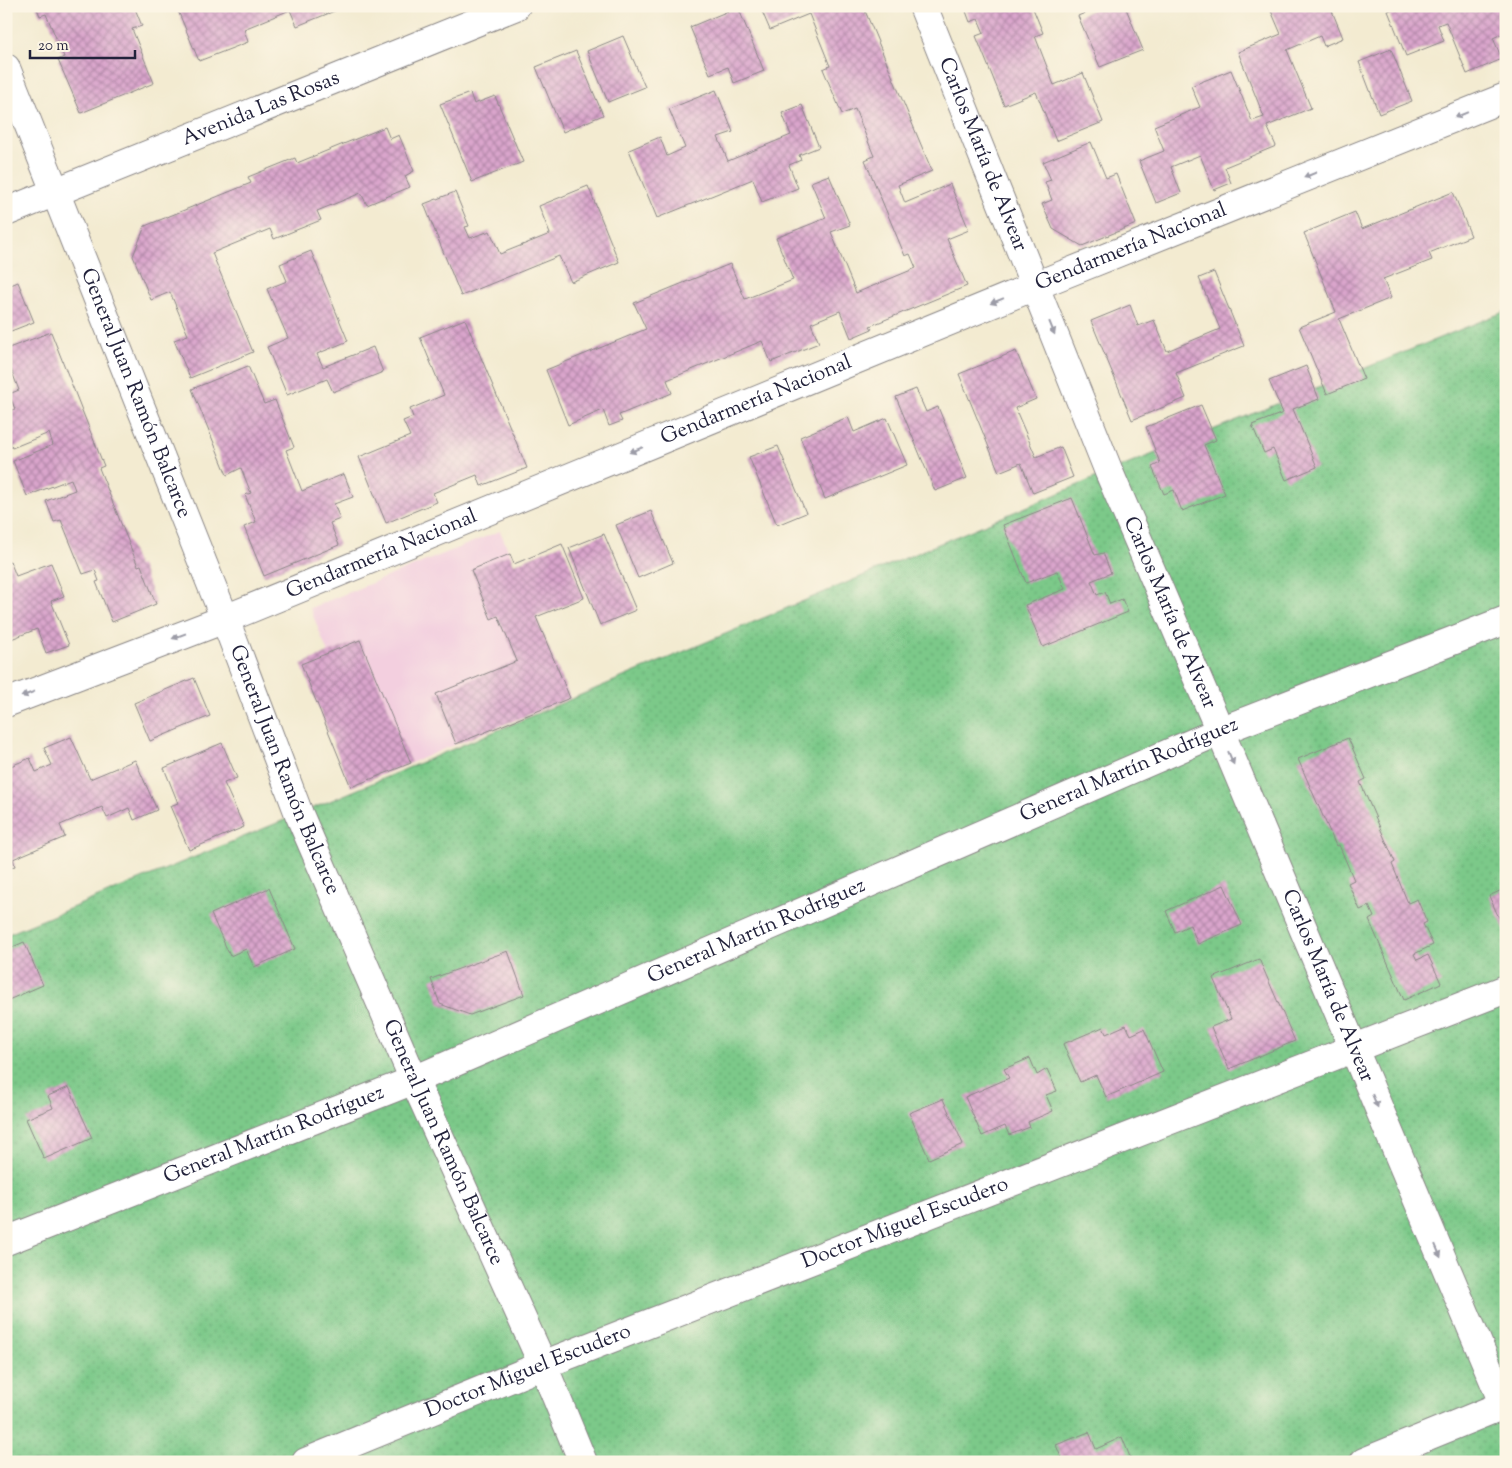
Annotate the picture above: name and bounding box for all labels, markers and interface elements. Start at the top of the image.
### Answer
scale bar [30,28,135,60]
text: 20 m [38,36,69,57]
street label: Carlos María de Alvear [930,53,1035,256]
street label: Avenida Las Rosas [178,64,344,154]
one-way arrow [1453,111,1468,119]
one-way arrow [1303,172,1317,180]
street label: Gendarmería Nacional [1031,195,1232,299]
street label: General Juan Ramón Balcarce [72,264,198,523]
one-way arrow [990,298,1004,306]
one-way arrow [1048,321,1056,335]
street label: Gendarmería Nacional [656,348,857,453]
one-way arrow [629,446,643,454]
street label: Gendarmería Nacional [282,502,482,607]
street label: Carlos María de Alvear [1115,512,1224,714]
one-way arrow [172,633,187,640]
street label: General Juan Ramón Balcarce [221,641,347,900]
one-way arrow [21,691,35,699]
street label: General Martín Rodríguez [1015,710,1243,831]
one-way arrow [1228,751,1236,765]
street label: General Martín Rodríguez [643,871,870,992]
street label: Carlos María de Alvear [1273,885,1381,1087]
street label: General Juan Ramón Balcarce [375,1015,511,1270]
street label: General Martín Rodríguez [159,1078,389,1192]
one-way arrow [1372,1094,1380,1109]
street label: Doctor Miguel Escudero [798,1170,1013,1277]
one-way arrow [1435,1244,1443,1258]
street label: Doctor Miguel Escudero [421,1317,636,1427]

